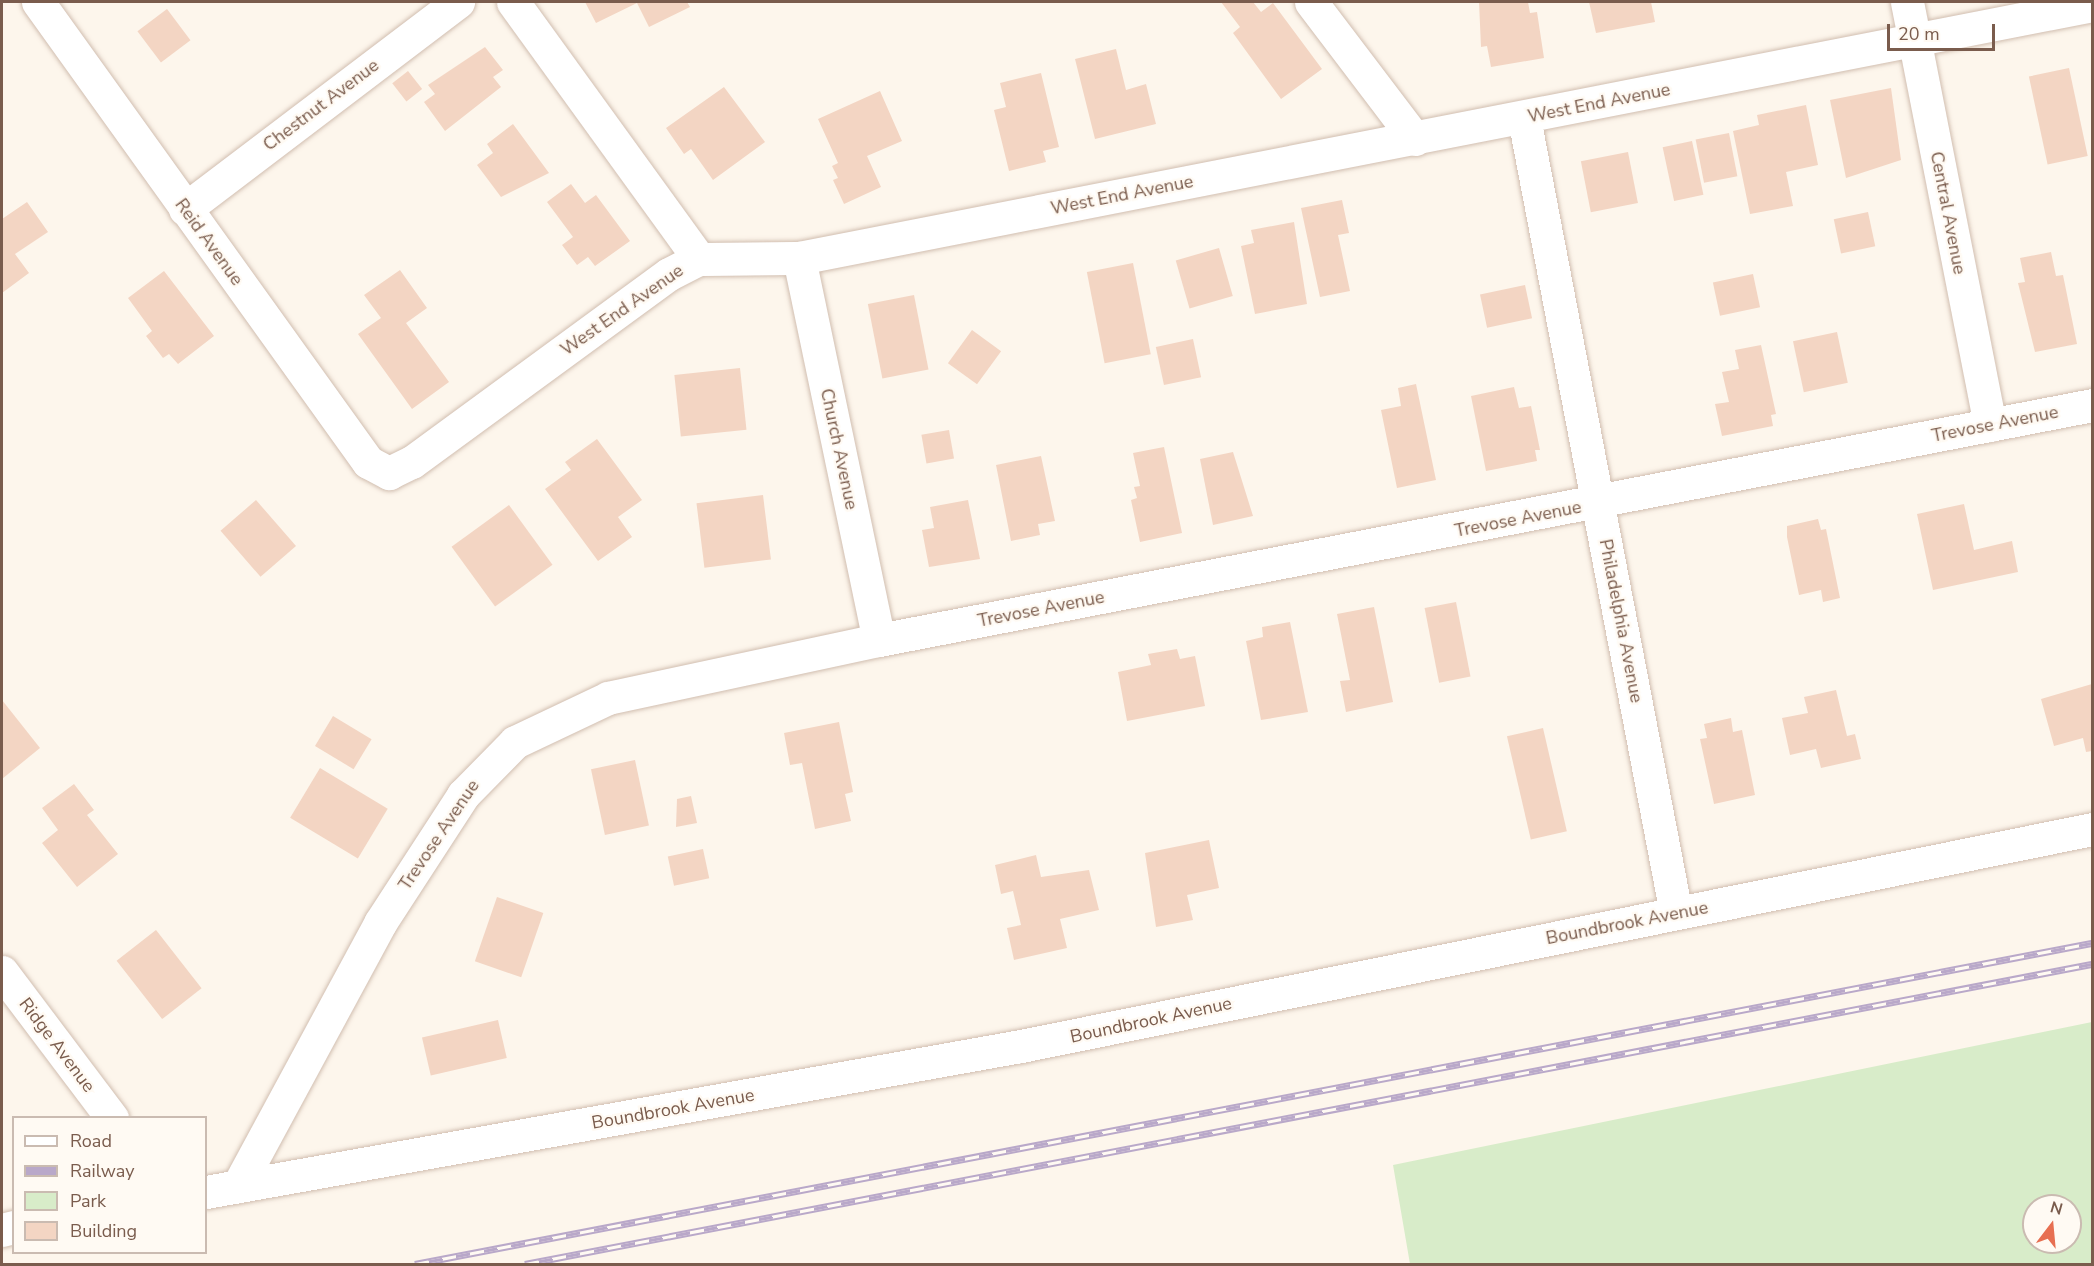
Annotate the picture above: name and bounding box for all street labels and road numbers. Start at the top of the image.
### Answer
street label: Chestnut Avenue [259,54,383,156]
street label: West End Avenue [1526,79,1672,127]
street label: Central Avenue [1926,150,1970,276]
street label: West End Avenue [1049,171,1195,219]
street label: Reid Avenue [170,194,248,290]
street label: West End Avenue [556,260,688,360]
street label: Church Avenue [816,386,862,512]
street label: Trevose Avenue [1930,401,2060,447]
street label: Trevose Avenue [1453,496,1583,542]
street label: Philadelphia Avenue [1595,537,1647,705]
street label: Trevose Avenue [976,586,1106,632]
street label: Trevose Avenue [394,776,484,894]
street label: Boundbrook Avenue [1544,897,1710,949]
street label: Boundbrook Avenue [1068,992,1234,1048]
street label: Ridge Avenue [14,993,100,1097]
street label: Boundbrook Avenue [590,1084,756,1134]

